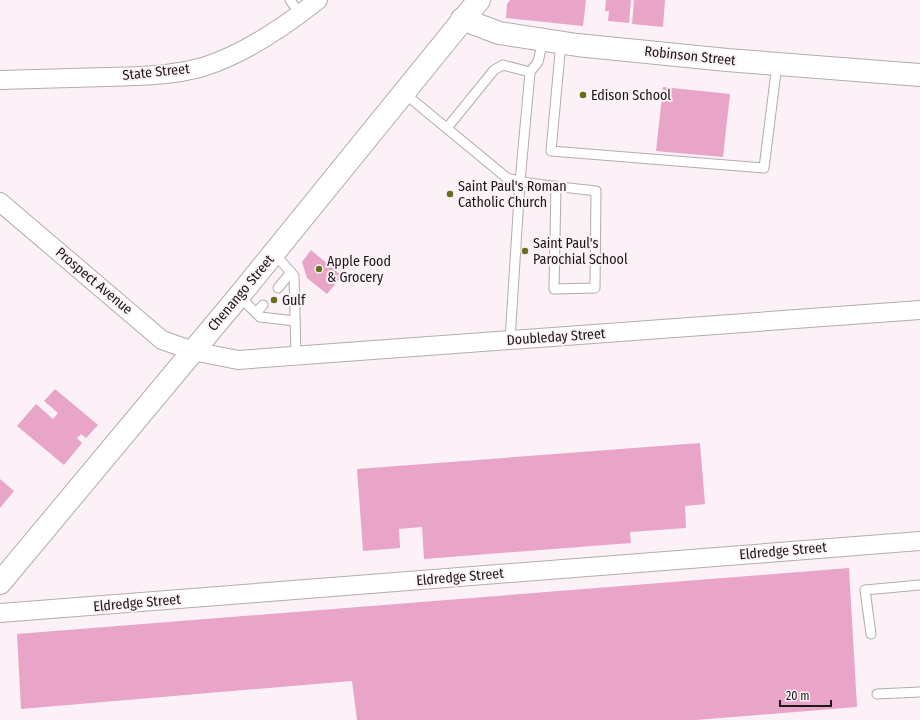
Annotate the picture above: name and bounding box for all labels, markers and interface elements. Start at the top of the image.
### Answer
street label: Robinson Street [644,43,737,69]
street label: State Street [122,60,191,84]
place label: Edison School [591,87,671,104]
marker: Edison School [578,90,588,100]
place label: Saint Paul's Roman Catholic Church [458,178,567,211]
marker: Saint Paul's Roman Catholic Church [445,189,455,199]
place label: Saint Paul's Parochial School [533,235,628,268]
street label: Prospect Avenue [52,244,136,318]
marker: Saint Paul's Parochial School [520,246,530,256]
street label: Chenango Street [204,251,278,335]
place label: Apple Food & Grocery [327,253,391,286]
marker: Apple Food & Grocery [314,264,324,274]
place label: Gulf [282,292,307,309]
marker: Gulf [269,295,279,305]
street label: Doubleday Street [506,325,606,349]
street label: Eldredge Street [739,539,828,563]
street label: Eldredge Street [416,565,505,589]
street label: Eldredge Street [93,591,182,615]
scale bar [780,682,831,708]
text: 20 m [786,689,810,703]

